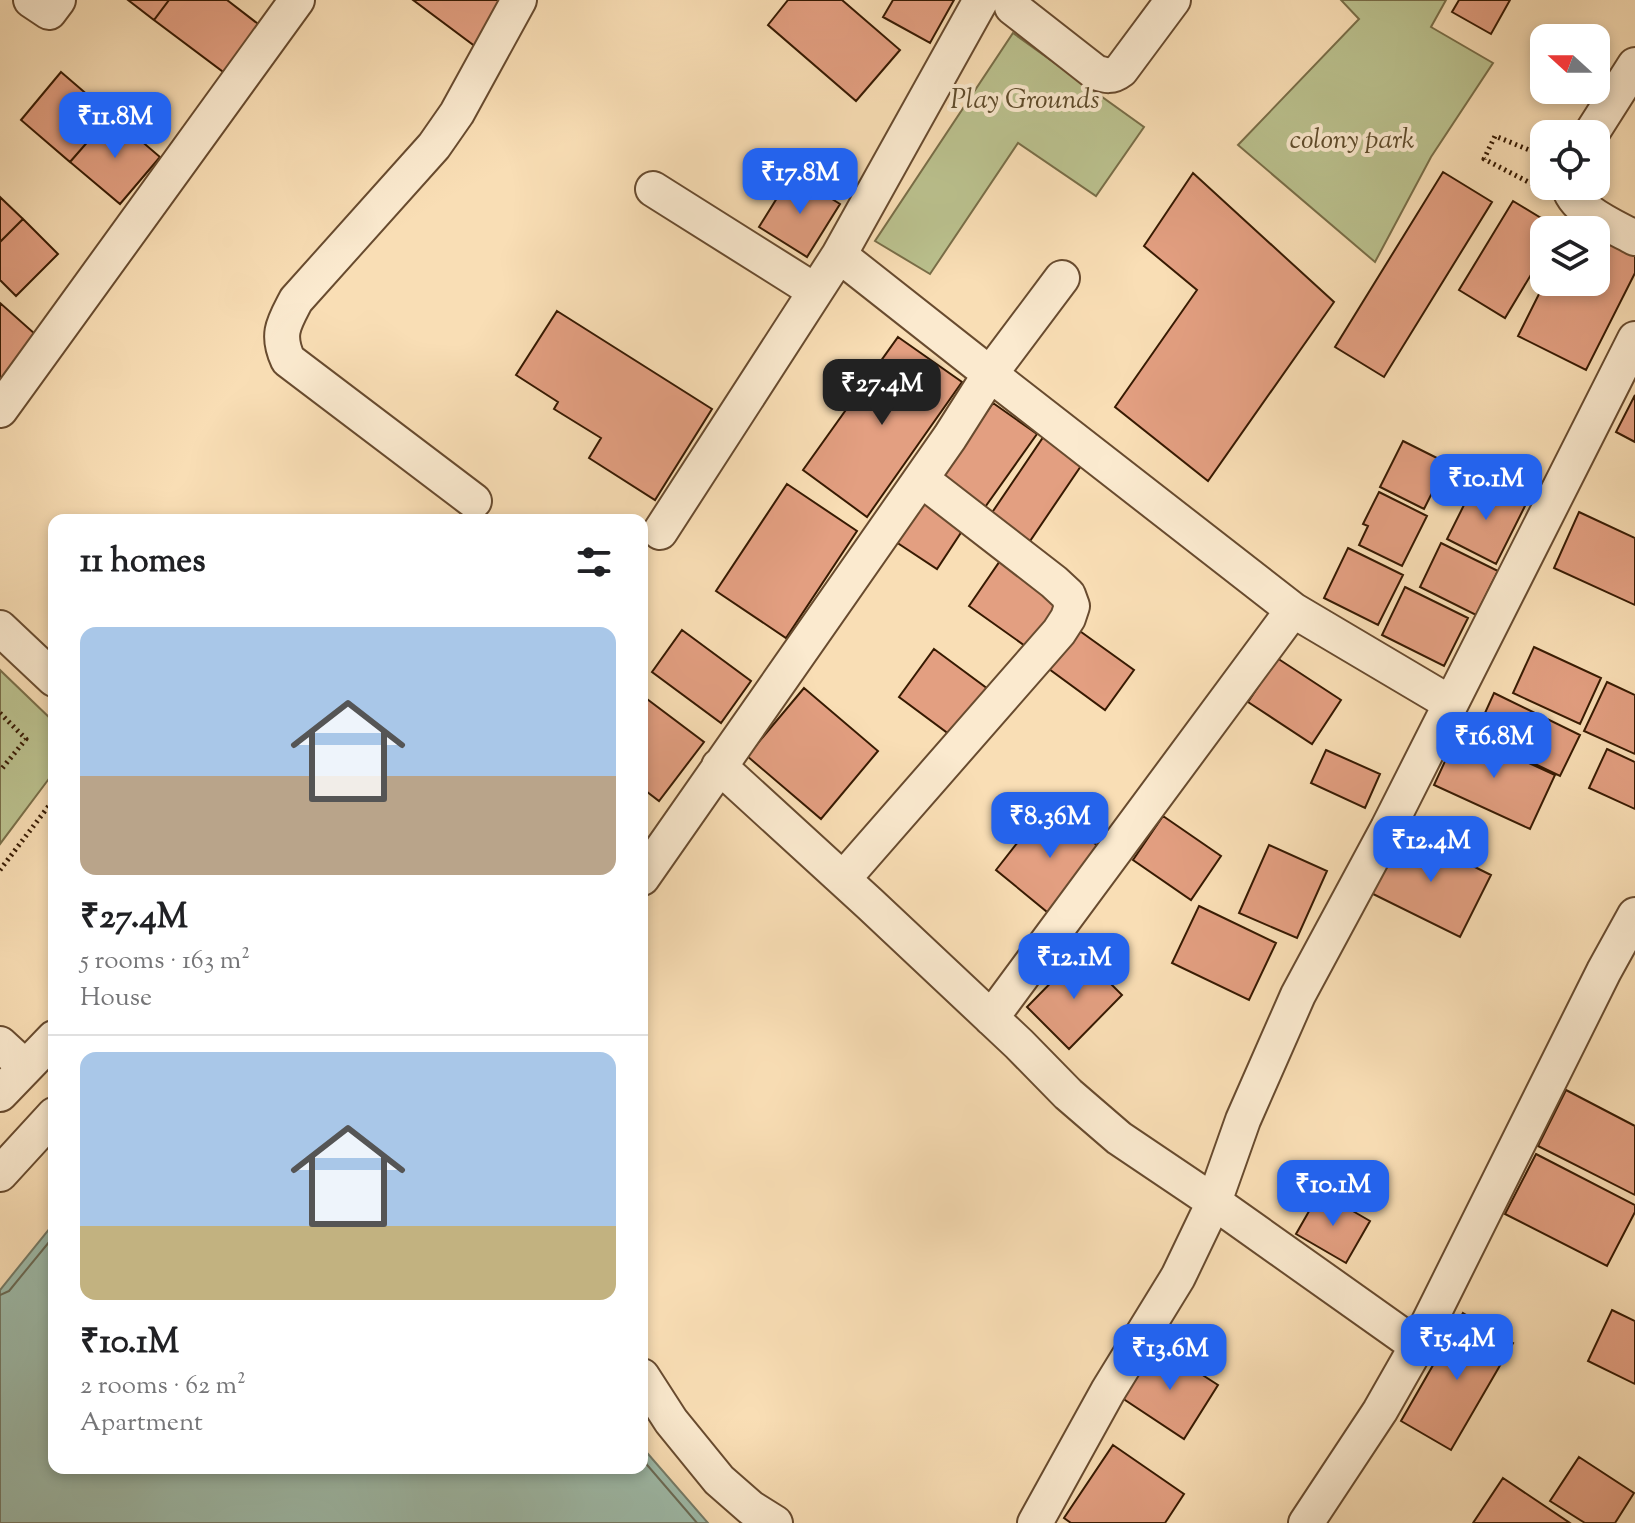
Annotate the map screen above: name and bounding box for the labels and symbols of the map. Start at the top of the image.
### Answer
north arrow [1530,24,1610,104]
park label: Play Grounds [950,81,1100,121]
pin: ₹11.8M [50,92,180,160]
park label: colony park [1289,121,1415,161]
pin: ₹17.8M [735,148,865,216]
pin: ₹27.4M [817,359,947,427]
pin: ₹10.1M [1421,454,1551,522]
pin: ₹16.8M [1429,712,1559,780]
pin: ₹8.36M [985,792,1115,860]
pin: ₹12.4M [1366,816,1496,884]
pin: ₹12.1M [1009,933,1139,1001]
pin: ₹10.1M [1268,1160,1398,1228]
pin: ₹15.4M [1392,1314,1522,1382]
pin: ₹13.6M [1105,1324,1235,1392]

